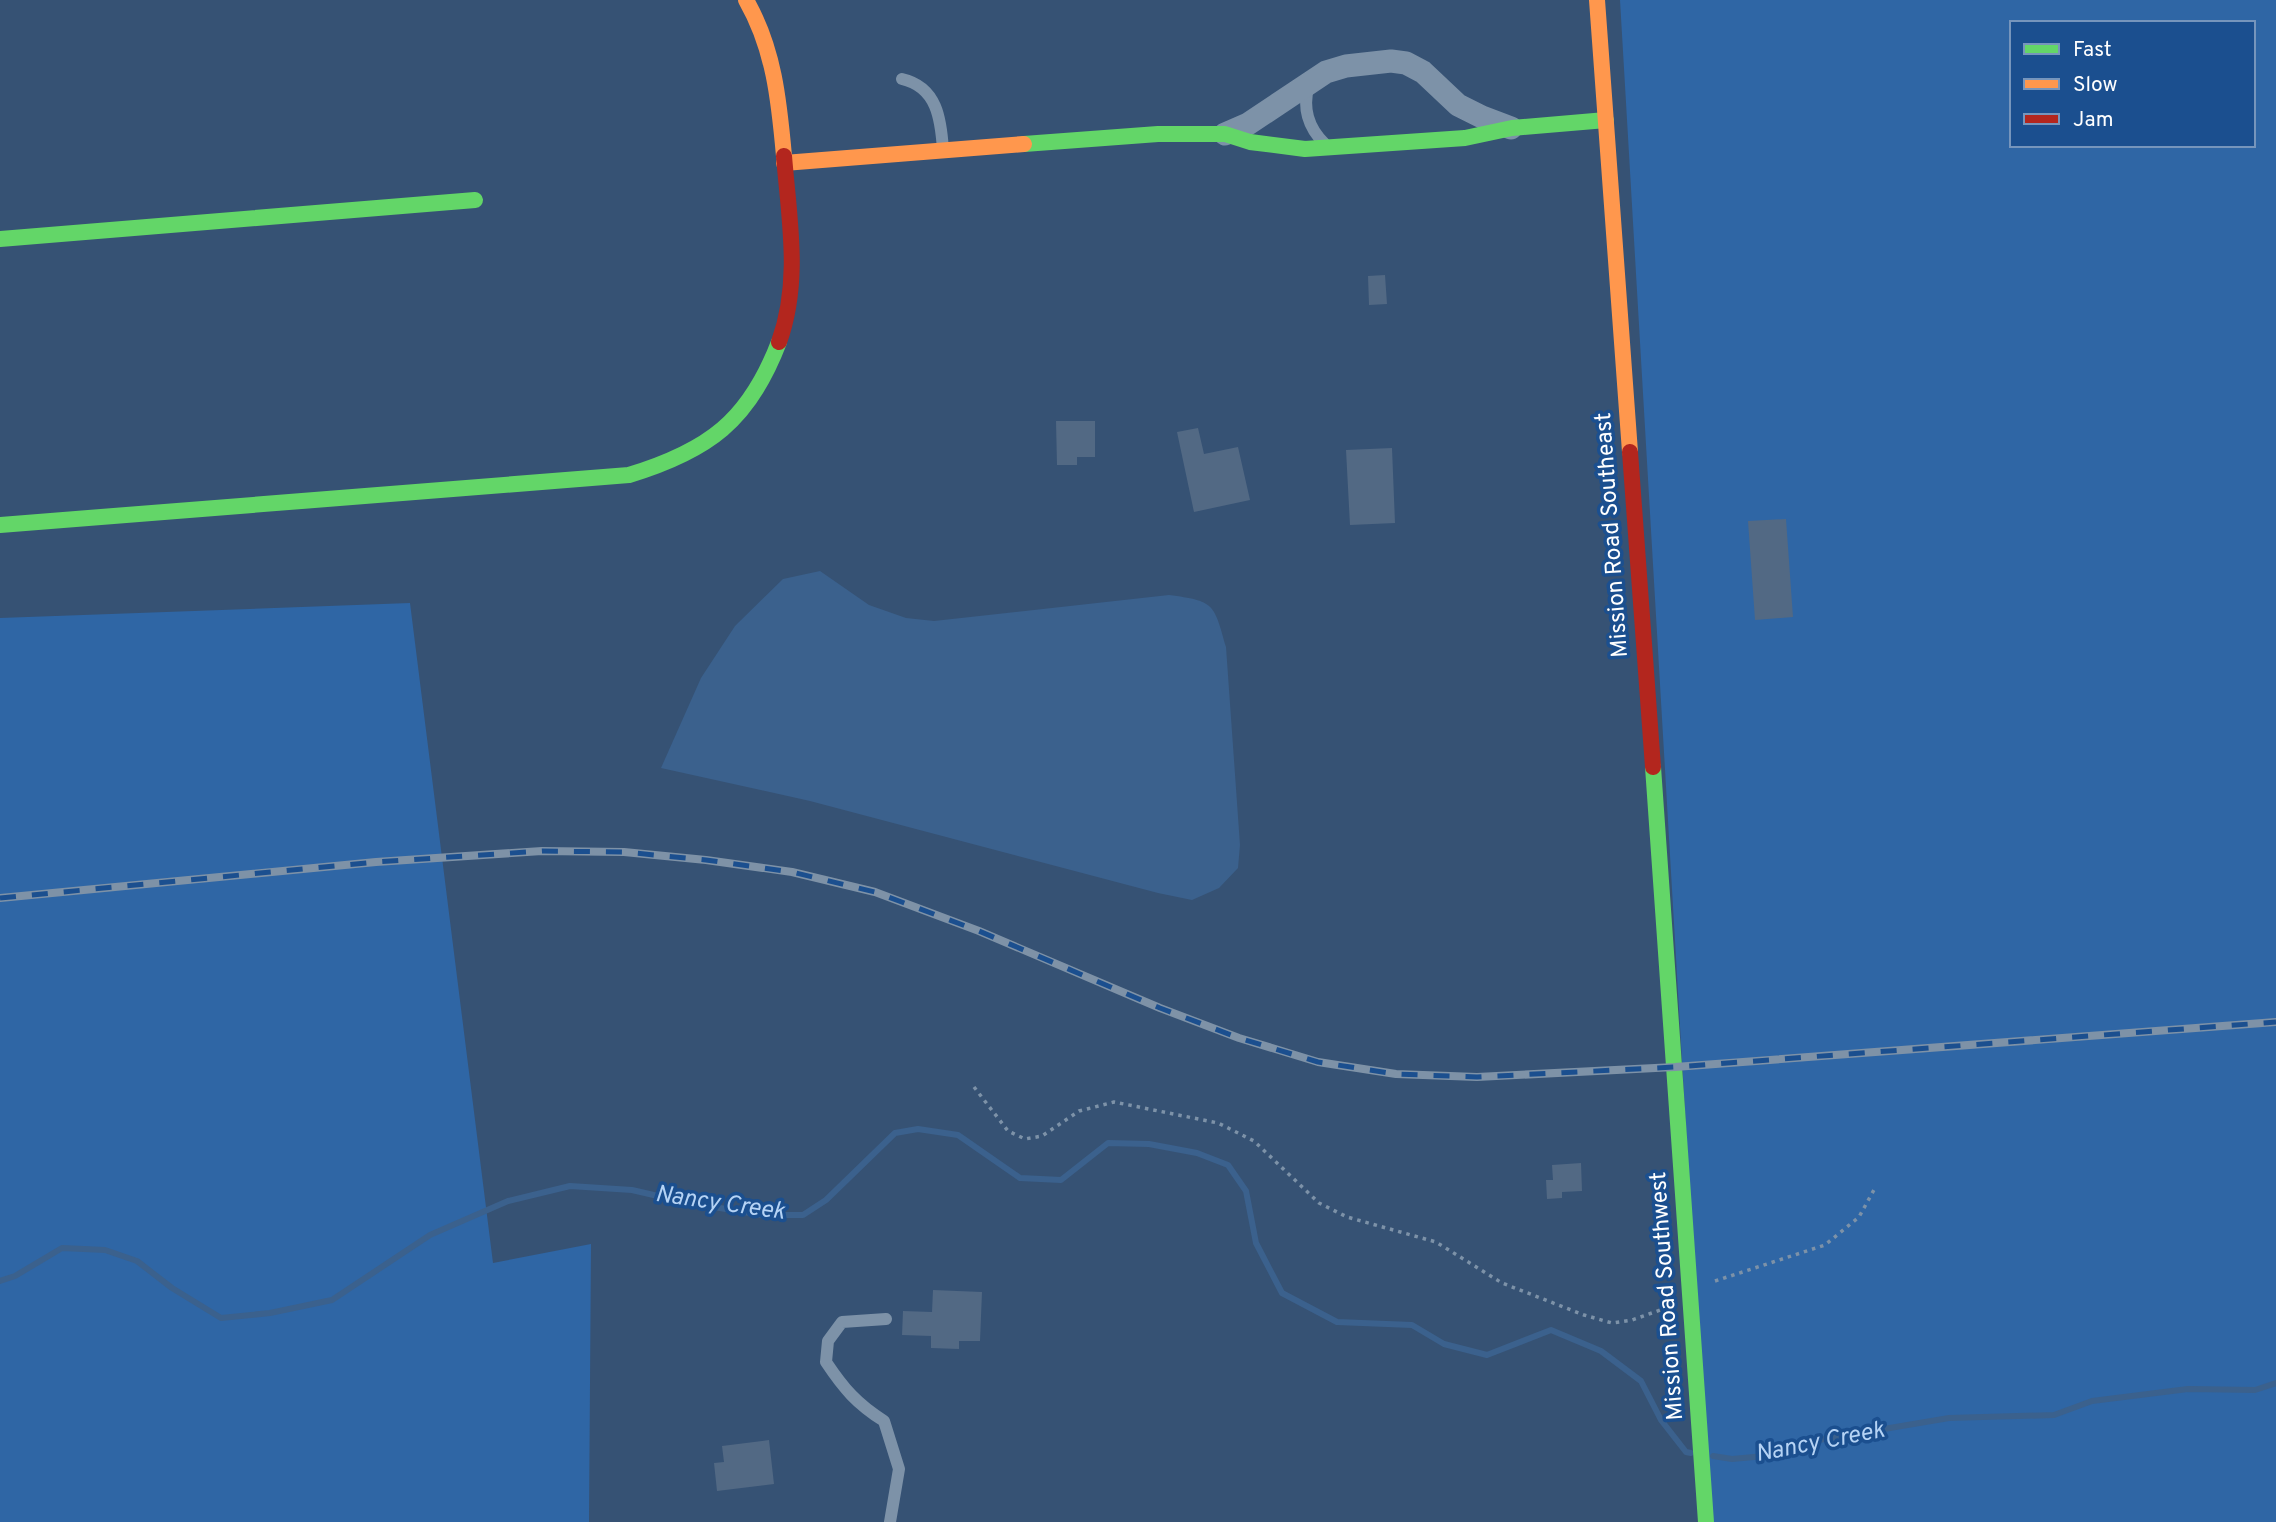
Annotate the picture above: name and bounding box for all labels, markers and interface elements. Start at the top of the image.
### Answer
legend [2010,21,2255,147]
text: Fast [2073,37,2112,64]
text: Slow [2073,72,2118,99]
text: Jam [2073,107,2114,134]
street label: Mission Road Southeast [1590,411,1636,659]
street label: Mission Road Southwest [1645,1171,1691,1421]
water label: Nancy Creek [653,1180,788,1228]
water label: Nancy Creek [1753,1416,1888,1470]

